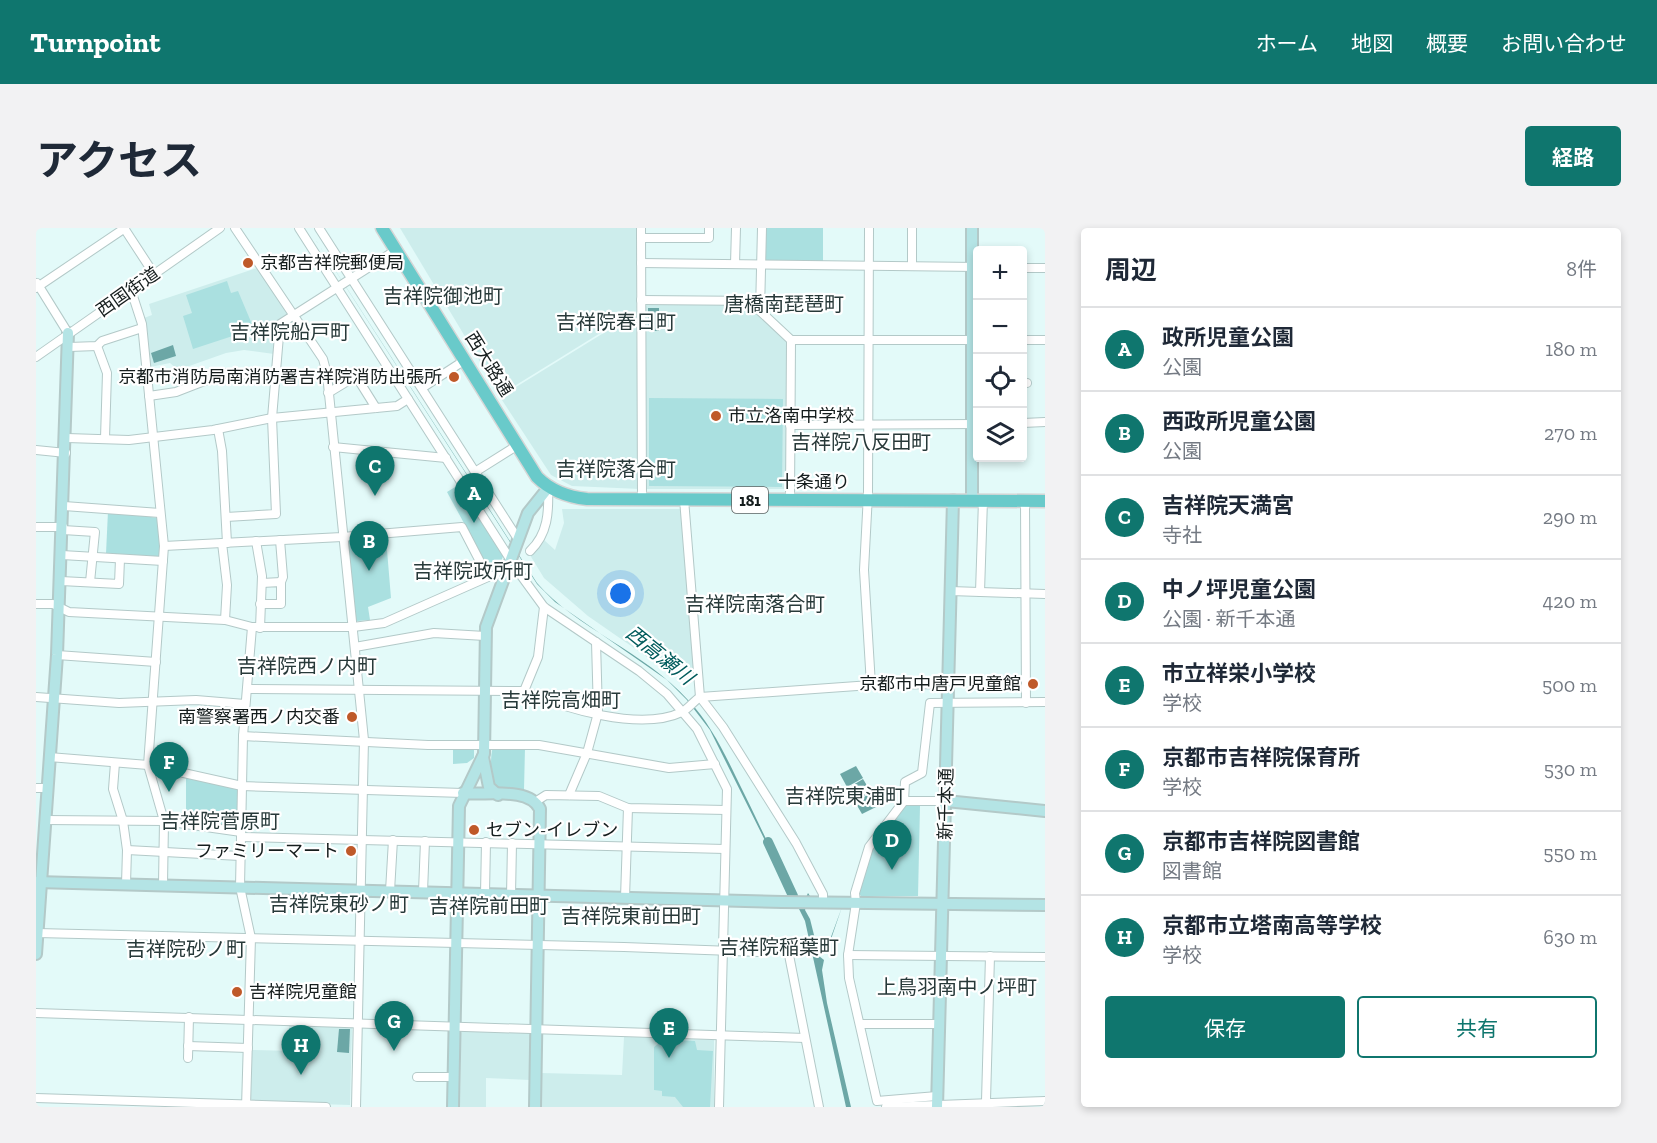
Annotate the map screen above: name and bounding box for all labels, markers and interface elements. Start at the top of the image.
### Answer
text: Turnpoint [30,26,160,59]
text: ホーム [1256,31,1318,56]
text: 地図 [1351,31,1393,56]
text: 概要 [1426,31,1468,56]
text: お問い合わせ [1501,31,1627,56]
button: 経路 [1525,126,1621,186]
text: アクセス [36,135,202,186]
map controls [973,246,1027,462]
button: + [973,246,1027,300]
place label: 京都吉祥院郵便局 [260,252,404,274]
text: 周辺 [1105,254,1157,286]
marker: 京都吉祥院郵便局 [241,256,255,270]
text: 8件 [1566,257,1597,281]
street label: 西国街道 [92,262,164,322]
district label: 吉祥院御池町 [383,284,503,308]
district label: 唐橋南琵琶町 [724,292,844,316]
button: − [973,300,1027,354]
district label: 吉祥院春日町 [556,310,676,334]
district label: 吉祥院船戸町 [230,320,350,344]
text: 政所児童公園 [1162,324,1294,351]
street label: 西大路通 [461,328,517,400]
text: A [1118,337,1131,361]
text: 180 m [1545,337,1597,361]
button: locate [973,354,1027,408]
text: 公園 [1162,355,1202,379]
place label: 京都市消防局南消防署吉祥院消防出張所 [118,366,442,388]
marker: 京都市消防局南消防署吉祥院消防出張所 [447,370,461,384]
place label: 市立洛南中学校 [728,405,854,427]
button: layers [973,408,1027,462]
text: 西政所児童公園 [1162,408,1316,435]
marker: 市立洛南中学校 [709,409,723,423]
text: B [1118,421,1131,445]
text: 270 m [1544,421,1597,445]
district label: 吉祥院八反田町 [791,430,931,454]
text: 公園 [1162,439,1202,463]
pin: C [356,446,394,496]
district label: 吉祥院落合町 [556,457,676,481]
street label: 十条通り [778,471,850,493]
pin: A [454,474,494,523]
road number: 181 [732,487,768,513]
text: 吉祥院天満宮 [1162,492,1294,519]
text: C [1118,505,1131,529]
text: 290 m [1543,505,1597,529]
pin: B [350,522,388,571]
text: 寺社 [1162,523,1202,547]
district label: 吉祥院政所町 [413,559,533,583]
text: 中ノ坪児童公園 [1162,576,1316,603]
your location [606,579,635,608]
text: D [1118,589,1131,613]
text: 420 m [1543,589,1597,613]
district label: 吉祥院南落合町 [685,592,825,616]
text: 公園 · 新千本通 [1162,607,1295,631]
water label: 西高瀬川 [621,621,700,691]
district label: 吉祥院西ノ内町 [237,654,377,678]
text: 市立祥栄小学校 [1162,660,1316,687]
place label: 京都市中唐戸児童館 [859,673,1021,695]
text: E [1119,673,1130,697]
text: 500 m [1542,673,1597,697]
marker: 京都市中唐戸児童館 [1026,677,1040,691]
district label: 吉祥院高畑町 [501,688,621,712]
text: 学校 [1162,691,1202,715]
place label: 南警察署西ノ内交番 [178,706,340,728]
marker: 南警察署西ノ内交番 [345,710,359,724]
pin: F [150,742,188,792]
text: 京都市吉祥院保育所 [1162,744,1360,771]
text: F [1119,757,1130,781]
text: 530 m [1544,757,1597,781]
street label: 新千本通 [934,768,958,840]
text: 学校 [1162,775,1202,799]
district label: 吉祥院東浦町 [785,784,905,808]
district label: 吉祥院菅原町 [160,809,280,833]
place label: セブン-イレブン [486,819,618,841]
pin: D [872,820,912,870]
marker: セブン-イレブン [467,823,481,837]
text: 京都市吉祥院図書館 [1162,828,1360,855]
place label: ファミリーマート [195,840,339,862]
text: G [1118,841,1131,865]
text: 550 m [1543,841,1597,865]
marker: ファミリーマート [344,844,358,858]
text: 図書館 [1162,859,1222,883]
district label: 吉祥院東砂ノ町 [269,892,409,916]
district label: 吉祥院前田町 [429,894,549,918]
district label: 吉祥院東前田町 [561,904,701,928]
text: 京都市立塔南高等学校 [1162,912,1382,939]
text: H [1117,925,1132,949]
text: 630 m [1543,925,1597,949]
district label: 吉祥院稲葉町 [719,935,839,959]
district label: 吉祥院砂ノ町 [126,937,246,961]
text: 学校 [1162,943,1202,967]
district label: 上鳥羽南中ノ坪町 [877,975,1037,999]
place label: 吉祥院児童館 [249,981,357,1003]
marker: 吉祥院児童館 [230,985,244,999]
button: 保存 [1105,996,1345,1058]
button: 共有 [1357,996,1597,1058]
pin: G [374,1002,414,1051]
pin: E [650,1008,688,1058]
pin: H [282,1026,320,1075]

